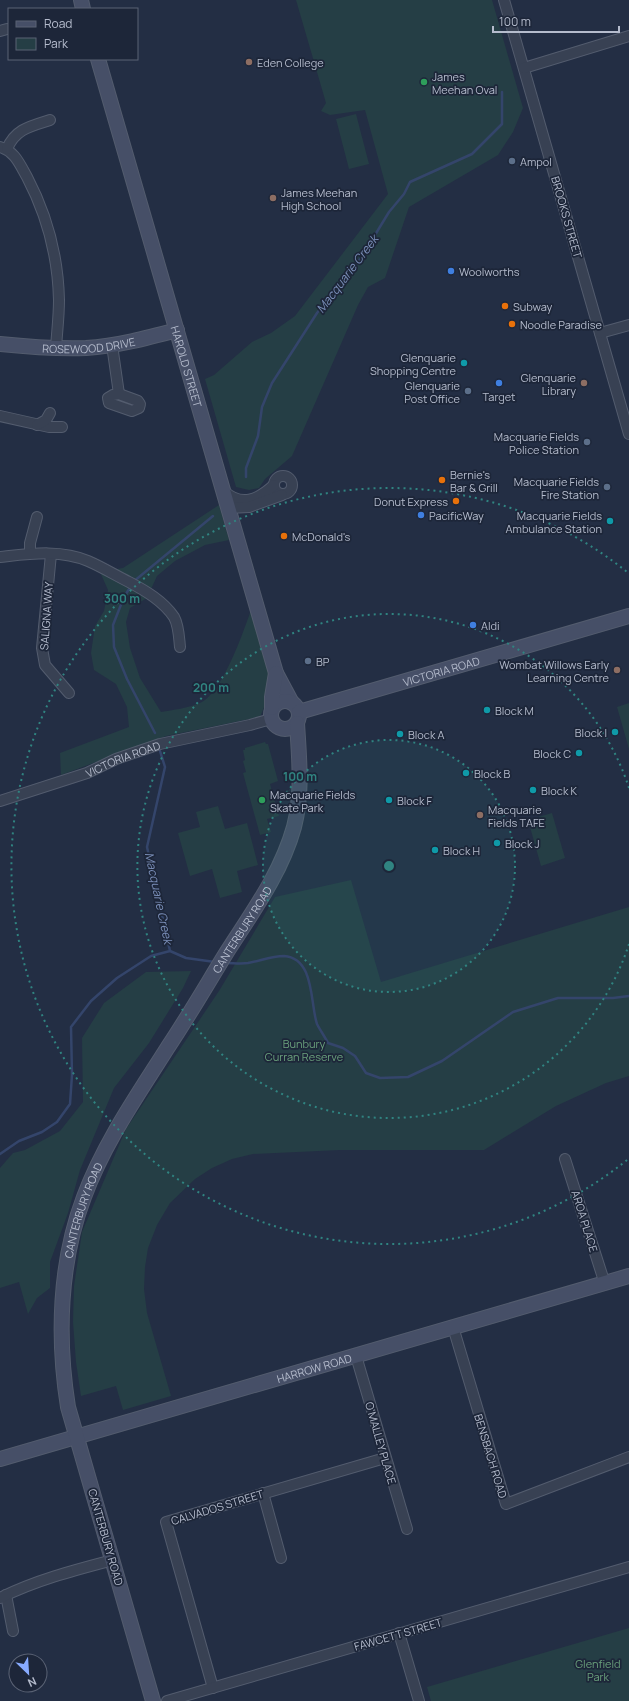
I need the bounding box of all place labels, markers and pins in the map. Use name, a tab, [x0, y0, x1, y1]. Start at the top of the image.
place label: Eden College	[257, 55, 324, 70]
marker: Eden College	[244, 57, 254, 67]
place label: James Meehan Oval	[432, 69, 497, 97]
marker: James Meehan Oval	[419, 77, 429, 87]
place label: Ampol	[520, 154, 552, 169]
marker: Ampol	[507, 156, 517, 166]
place label: James Meehan High School	[281, 185, 357, 213]
marker: James Meehan High School	[268, 193, 278, 203]
place label: Woolworths	[459, 264, 520, 279]
marker: Woolworths	[446, 266, 456, 276]
place label: Subway	[513, 299, 553, 314]
marker: Subway	[500, 301, 510, 311]
place label: Noodle Paradise	[520, 317, 602, 332]
marker: Noodle Paradise	[507, 319, 517, 329]
place label: Glenquarie Shopping Centre	[370, 350, 457, 378]
marker: Glenquarie Shopping Centre	[459, 358, 469, 368]
place label: Glenquarie Library	[521, 370, 577, 398]
place label: Glenquarie Post Office	[404, 378, 461, 406]
marker: Target	[494, 378, 504, 388]
marker: Glenquarie Library	[579, 378, 589, 388]
marker: Glenquarie Post Office	[463, 386, 473, 396]
place label: Target	[483, 389, 516, 404]
place label: Macquarie Fields Police Station	[494, 429, 579, 457]
marker: Macquarie Fields Police Station	[582, 437, 592, 447]
place label: Bernie's Bar & Grill	[450, 467, 498, 495]
place label: Macquarie Fields Fire Station	[514, 474, 599, 502]
marker: Bernie's Bar & Grill	[437, 475, 447, 485]
marker: Macquarie Fields Fire Station	[602, 482, 612, 492]
place label: Donut Express	[374, 494, 448, 509]
marker: Donut Express	[451, 496, 461, 506]
place label: PacificWay	[429, 508, 484, 523]
place label: Macquarie Fields Ambulance Station	[506, 508, 602, 536]
marker: PacificWay	[416, 510, 426, 520]
marker: Macquarie Fields Ambulance Station	[605, 516, 615, 526]
place label: McDonald's	[292, 529, 350, 544]
marker: McDonald's	[279, 531, 289, 541]
place label: Aldi	[481, 618, 500, 633]
marker: Aldi	[468, 620, 478, 630]
place label: BP	[316, 654, 330, 669]
marker: BP	[303, 656, 313, 666]
place label: Wombat Willows Early Learning Centre	[499, 657, 610, 685]
marker: Wombat Willows Early Learning Centre	[612, 665, 622, 675]
place label: Block M	[495, 703, 534, 718]
marker: Block M	[482, 705, 492, 715]
place label: Block I	[575, 725, 607, 740]
place label: Block A	[408, 727, 445, 742]
marker: Block I	[610, 727, 620, 737]
marker: Block A	[395, 729, 405, 739]
place label: Block C	[534, 746, 571, 761]
marker: Block C	[574, 748, 584, 758]
place label: Block B	[474, 766, 511, 781]
marker: Block B	[461, 768, 471, 778]
place label: Block K	[541, 783, 578, 798]
marker: Block K	[528, 785, 538, 795]
place label: Macquarie Fields Skate Park	[270, 787, 355, 815]
place label: Block F	[397, 793, 433, 808]
marker: Macquarie Fields Skate Park	[257, 795, 267, 805]
marker: Block F	[384, 795, 394, 805]
place label: Macquarie Fields TAFE	[488, 802, 545, 830]
marker: Macquarie Fields TAFE	[475, 810, 485, 820]
place label: Block J	[505, 836, 540, 851]
marker: Block J	[492, 838, 502, 848]
place label: Block H	[443, 843, 480, 858]
marker: Block H	[430, 845, 440, 855]
centre of rings	[382, 859, 396, 873]

